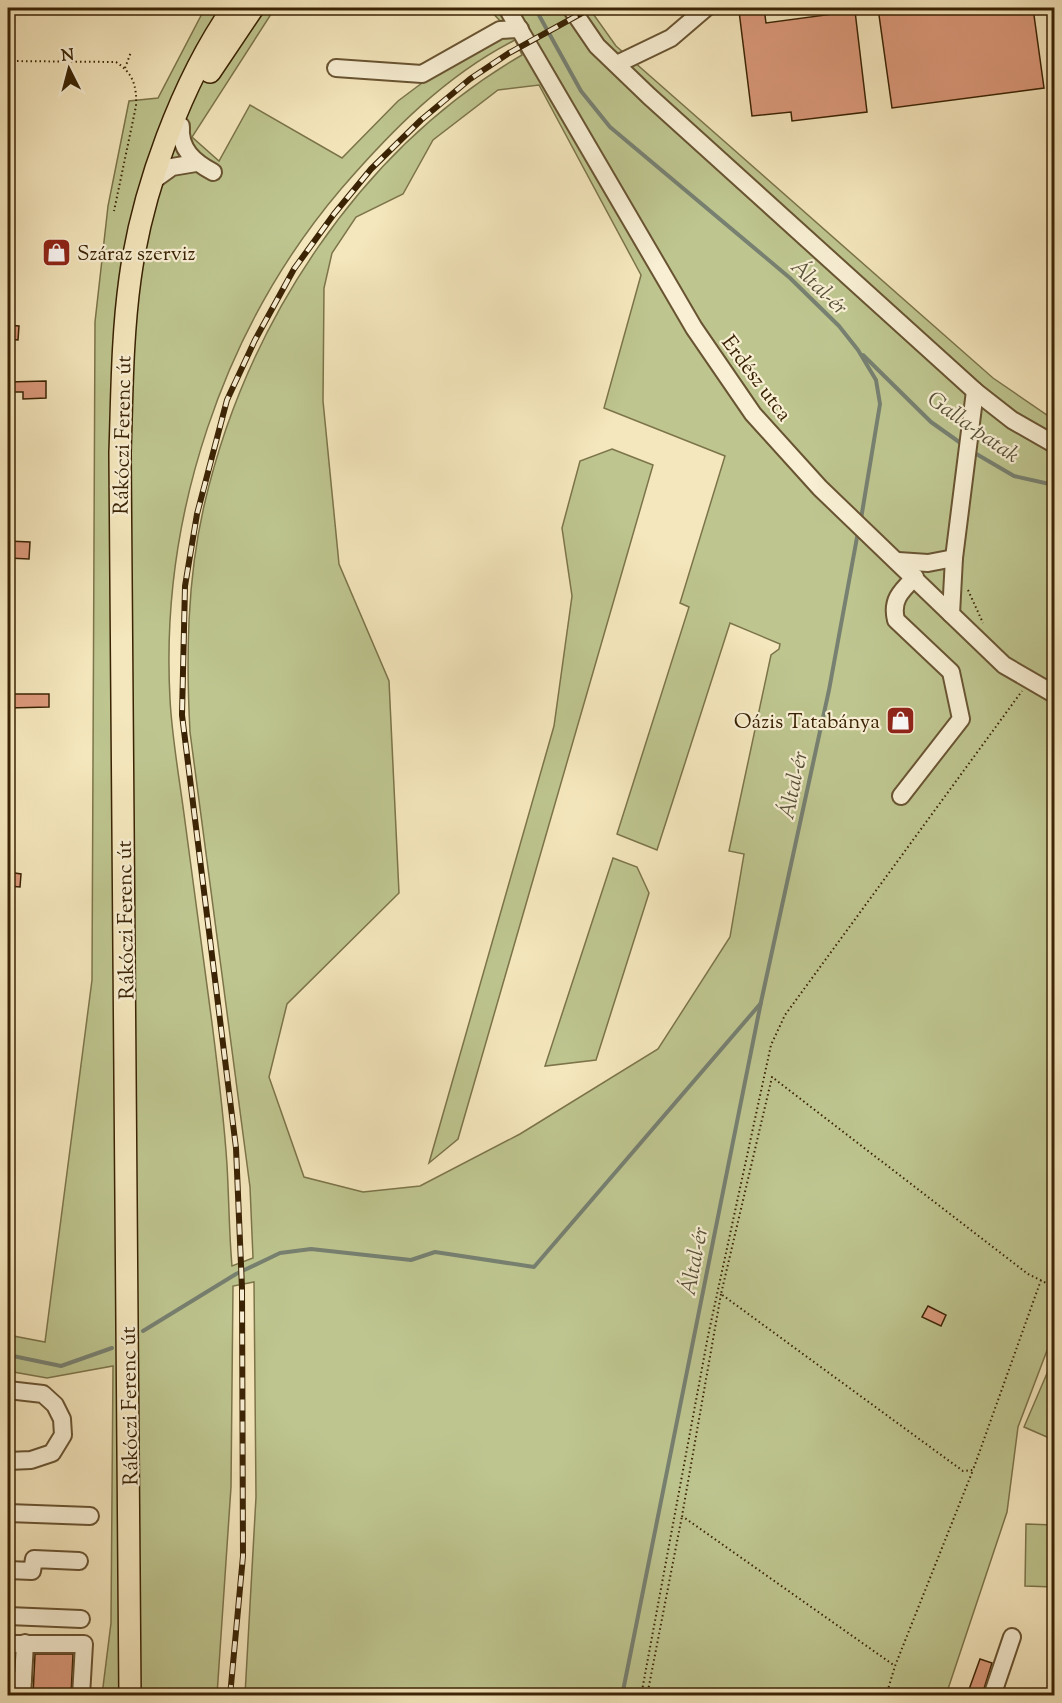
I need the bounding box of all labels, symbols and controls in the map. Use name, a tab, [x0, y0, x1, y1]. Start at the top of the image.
north arrow	[39, 39, 99, 99]
text: N	[60, 44, 75, 69]
shop icon: Száraz szerviz	[40, 237, 72, 269]
place label: Száraz szerviz	[77, 240, 196, 270]
water label: Által-ér	[782, 253, 854, 324]
street label: Erdész utca	[713, 330, 798, 429]
street label: Rákóczi Ferenc út	[108, 355, 140, 515]
water label: Galla-patak	[919, 385, 1025, 472]
shop icon: Oázis Tatabánya	[885, 705, 917, 737]
place label: Oázis Tatabánya	[734, 708, 880, 738]
water label: Által-ér	[772, 748, 818, 823]
street label: Rákóczi Ferenc út	[111, 840, 143, 1000]
water label: Által-ér	[674, 1224, 718, 1298]
street label: Rákóczi Ferenc út	[115, 1326, 147, 1486]

